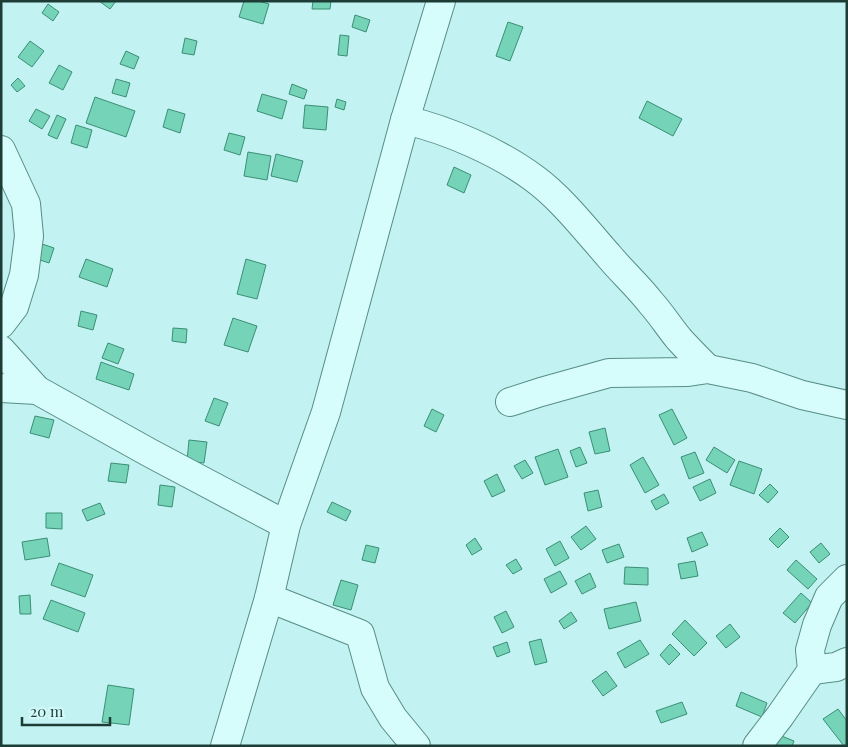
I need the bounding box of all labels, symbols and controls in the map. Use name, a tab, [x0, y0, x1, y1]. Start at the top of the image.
scale bar	[22, 694, 110, 726]
text: 20 m	[30, 701, 64, 721]

